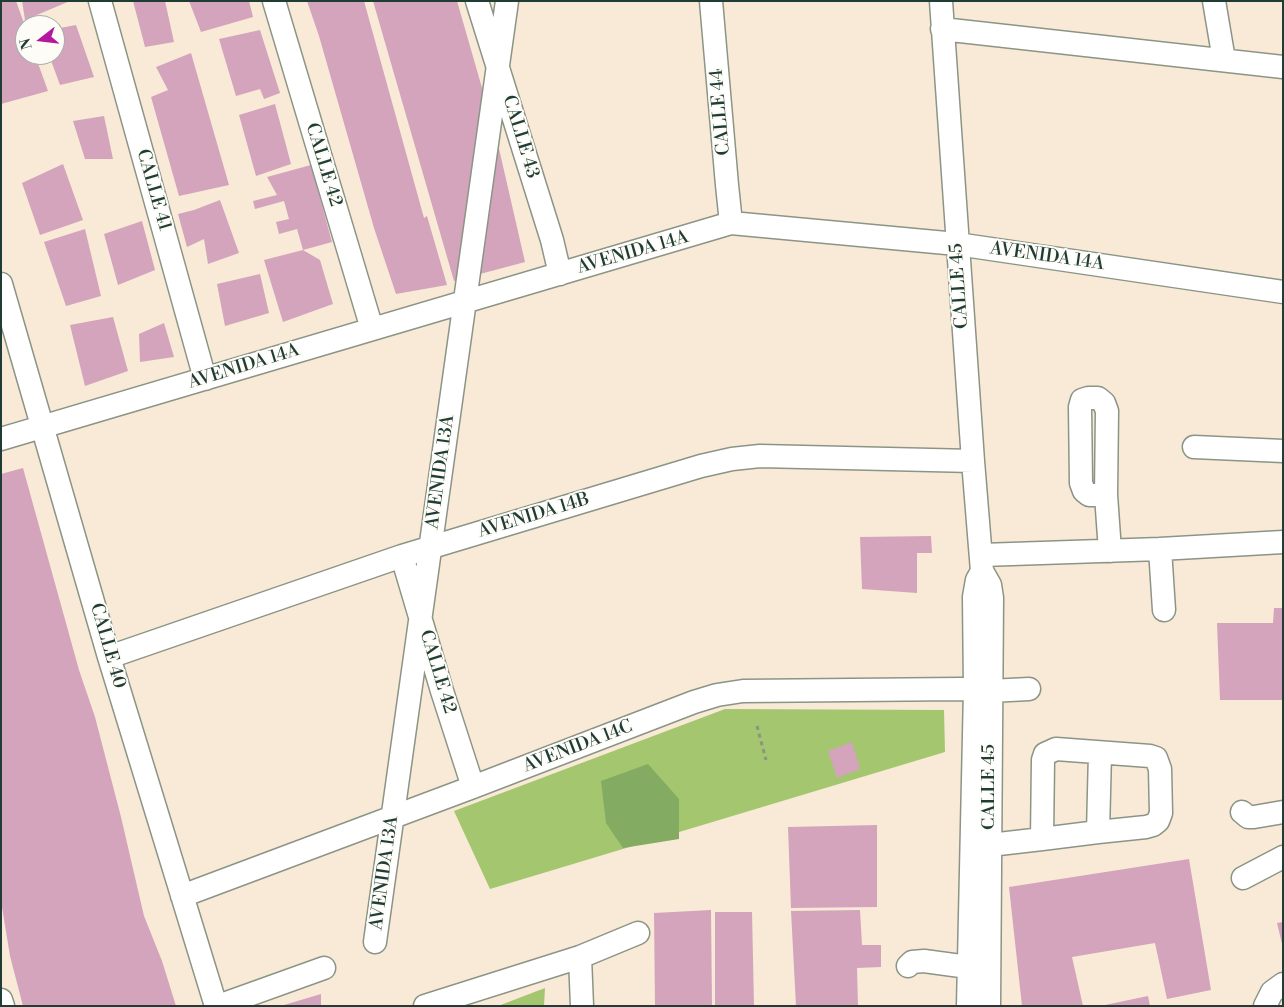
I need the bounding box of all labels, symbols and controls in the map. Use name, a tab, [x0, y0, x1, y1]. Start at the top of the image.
north arrow	[15, 15, 65, 65]
text: N	[16, 36, 37, 52]
street label: CALLE 44	[706, 68, 736, 156]
street label: CALLE 43	[497, 93, 543, 181]
street label: CALLE 42	[300, 121, 346, 209]
street label: CALLE 41	[131, 147, 175, 233]
street label: AVENIDA 14A	[575, 227, 691, 279]
street label: AVENIDA 14A	[989, 238, 1105, 276]
street label: CALLE 45	[946, 242, 974, 330]
street label: AVENIDA 14A	[186, 340, 302, 394]
street label: AVENIDA 13A	[422, 414, 460, 530]
street label: AVENIDA 14B	[476, 489, 592, 543]
street label: CALLE 40	[85, 601, 129, 691]
street label: CALLE 42	[414, 628, 460, 716]
street label: AVENIDA 14C	[520, 716, 636, 778]
street label: CALLE 45	[979, 744, 1001, 830]
street label: AVENIDA 13A	[366, 815, 404, 931]

